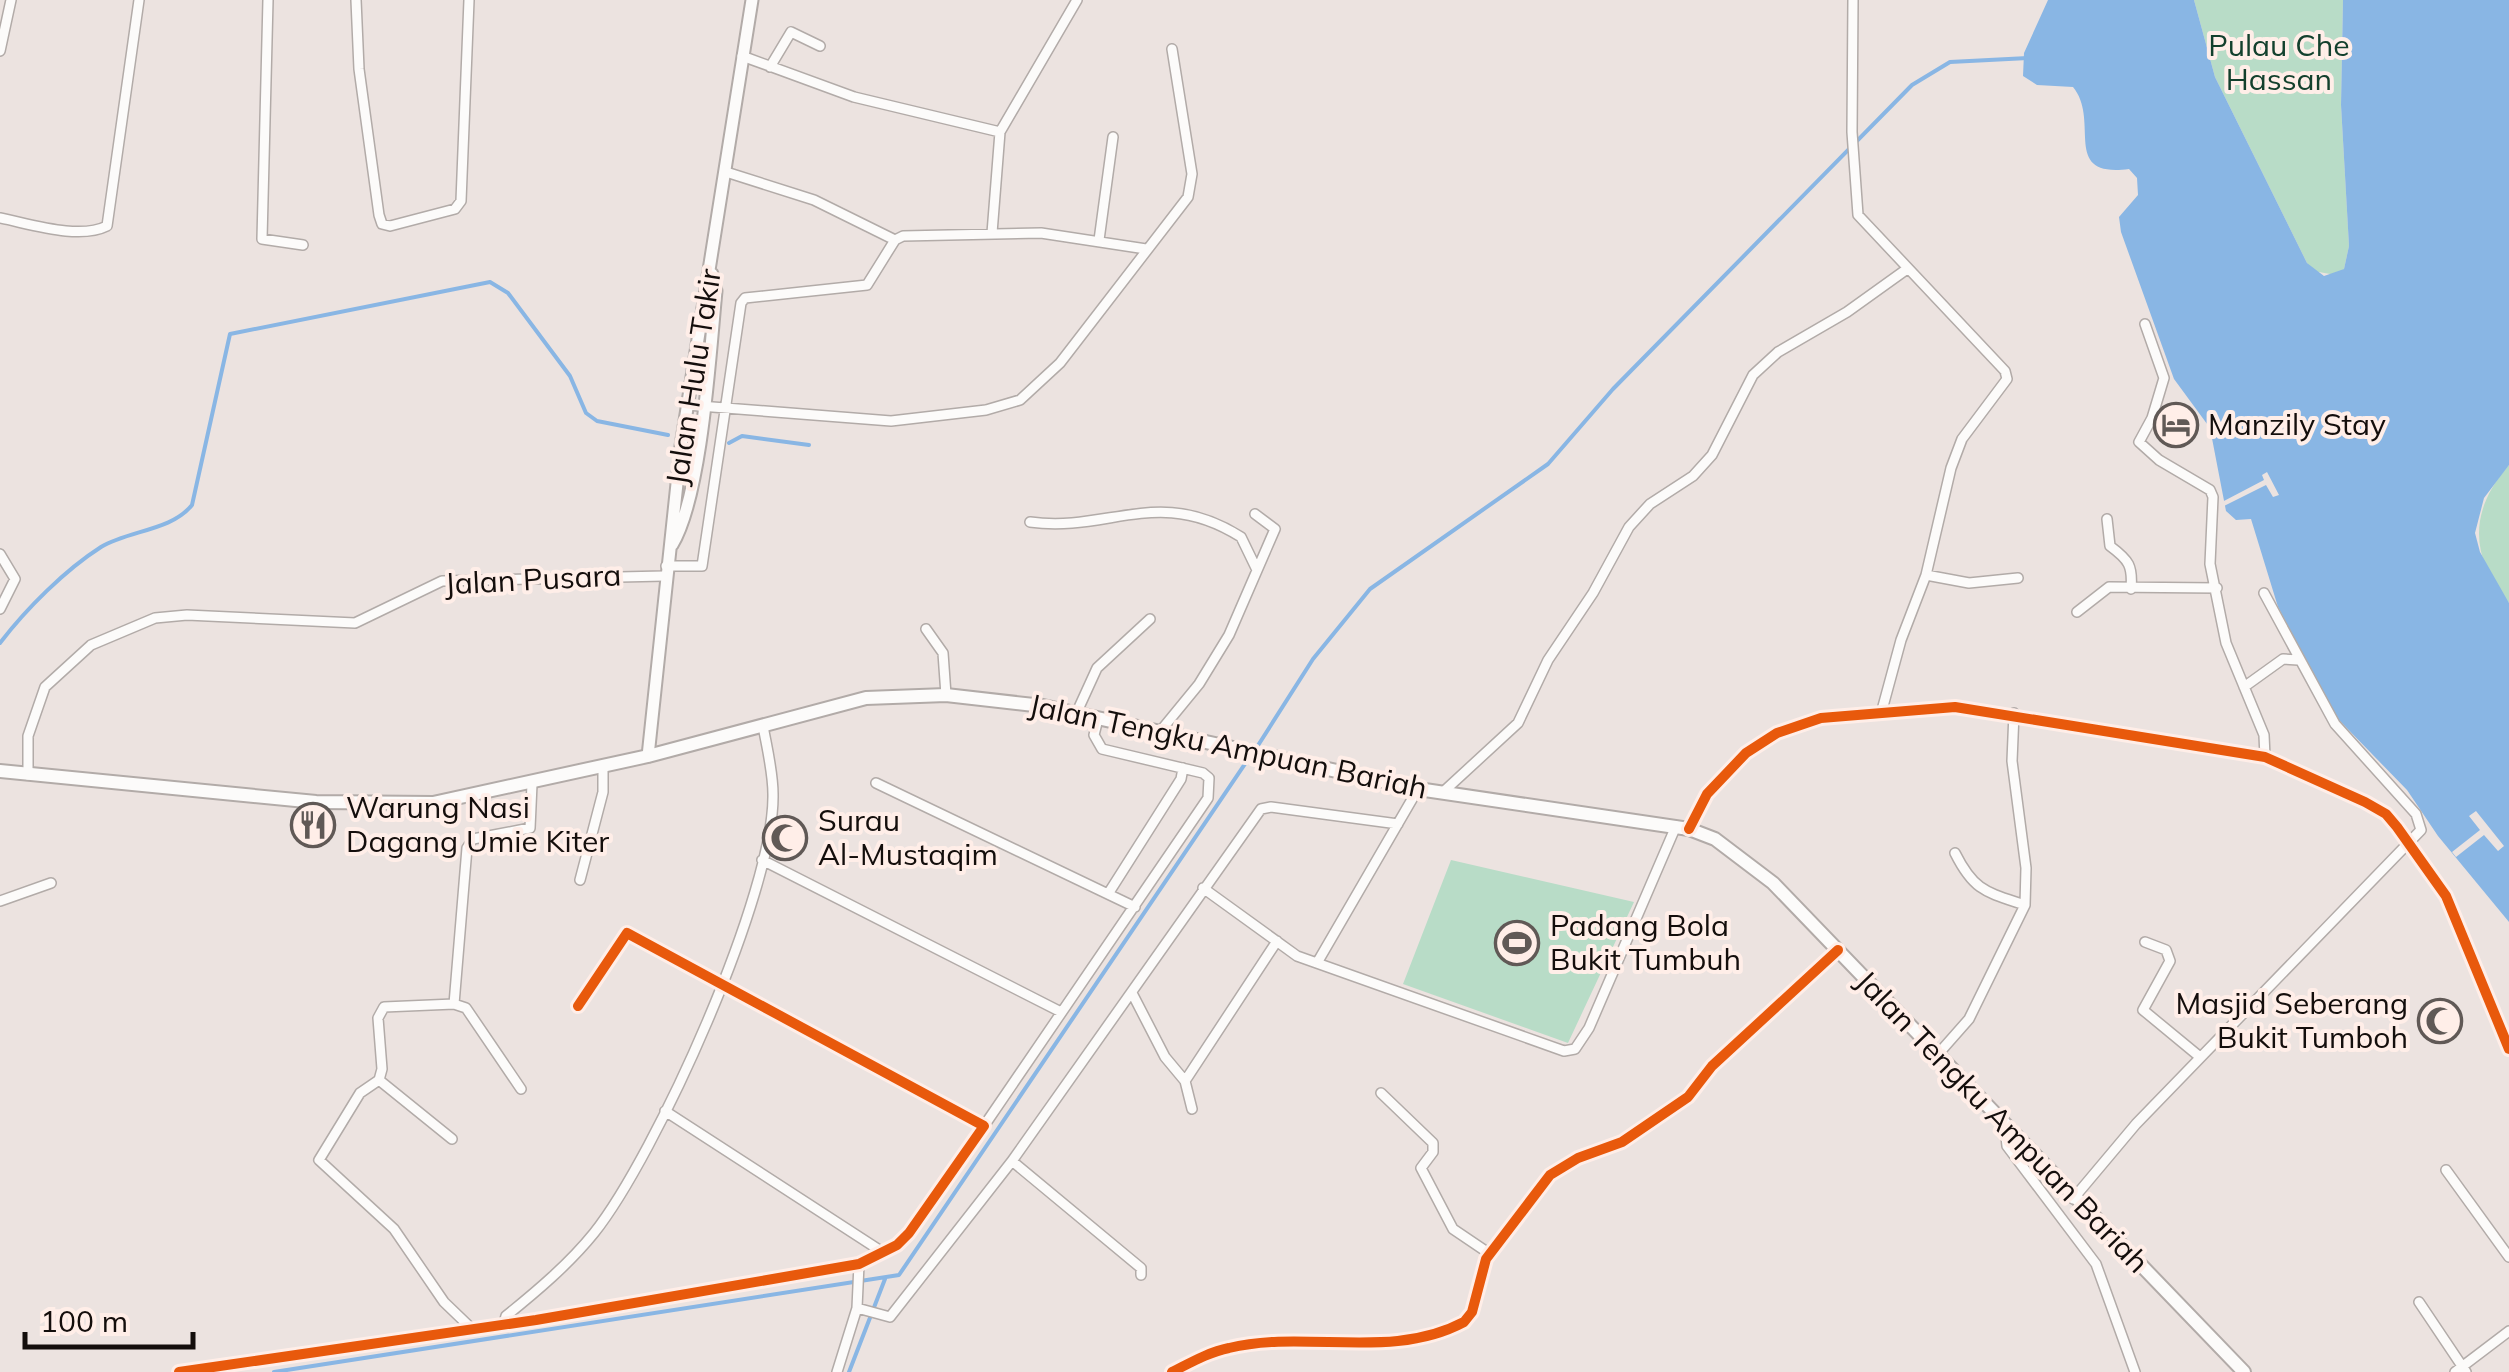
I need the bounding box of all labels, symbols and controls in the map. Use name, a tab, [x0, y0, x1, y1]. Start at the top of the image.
park label: Pulau Che Hassan	[2208, 26, 2350, 98]
street label: Jalan Hulu Takir	[657, 266, 729, 488]
hotel icon: Manzily Stay	[2153, 402, 2199, 448]
place label: Manzily Stay	[2208, 405, 2386, 443]
street label: Jalan Pusara	[444, 555, 622, 603]
street label: Jalan Tengku Ampuan Bariah	[1026, 685, 1431, 807]
place label: Warung Nasi Dagang Umie Kiter	[346, 788, 609, 860]
place label: Surau Al-Mustaqim	[818, 801, 998, 873]
restaurant icon: Warung Nasi Dagang Umie Kiter	[290, 802, 336, 848]
mosque icon: Surau Al-Mustaqim	[762, 815, 808, 861]
place label: Padang Bola Bukit Tumbuh	[1550, 906, 1741, 978]
sports icon: Padang Bola Bukit Tumbuh	[1494, 920, 1540, 966]
street label: Jalan Tengku Ampuan Bariah	[1848, 962, 2157, 1281]
place label: Masjid Seberang Bukit Tumboh	[2176, 984, 2408, 1056]
mosque icon: Masjid Seberang Bukit Tumboh	[2417, 998, 2463, 1044]
scale bar	[25, 1287, 192, 1349]
text: 100 m	[40, 1302, 128, 1340]

